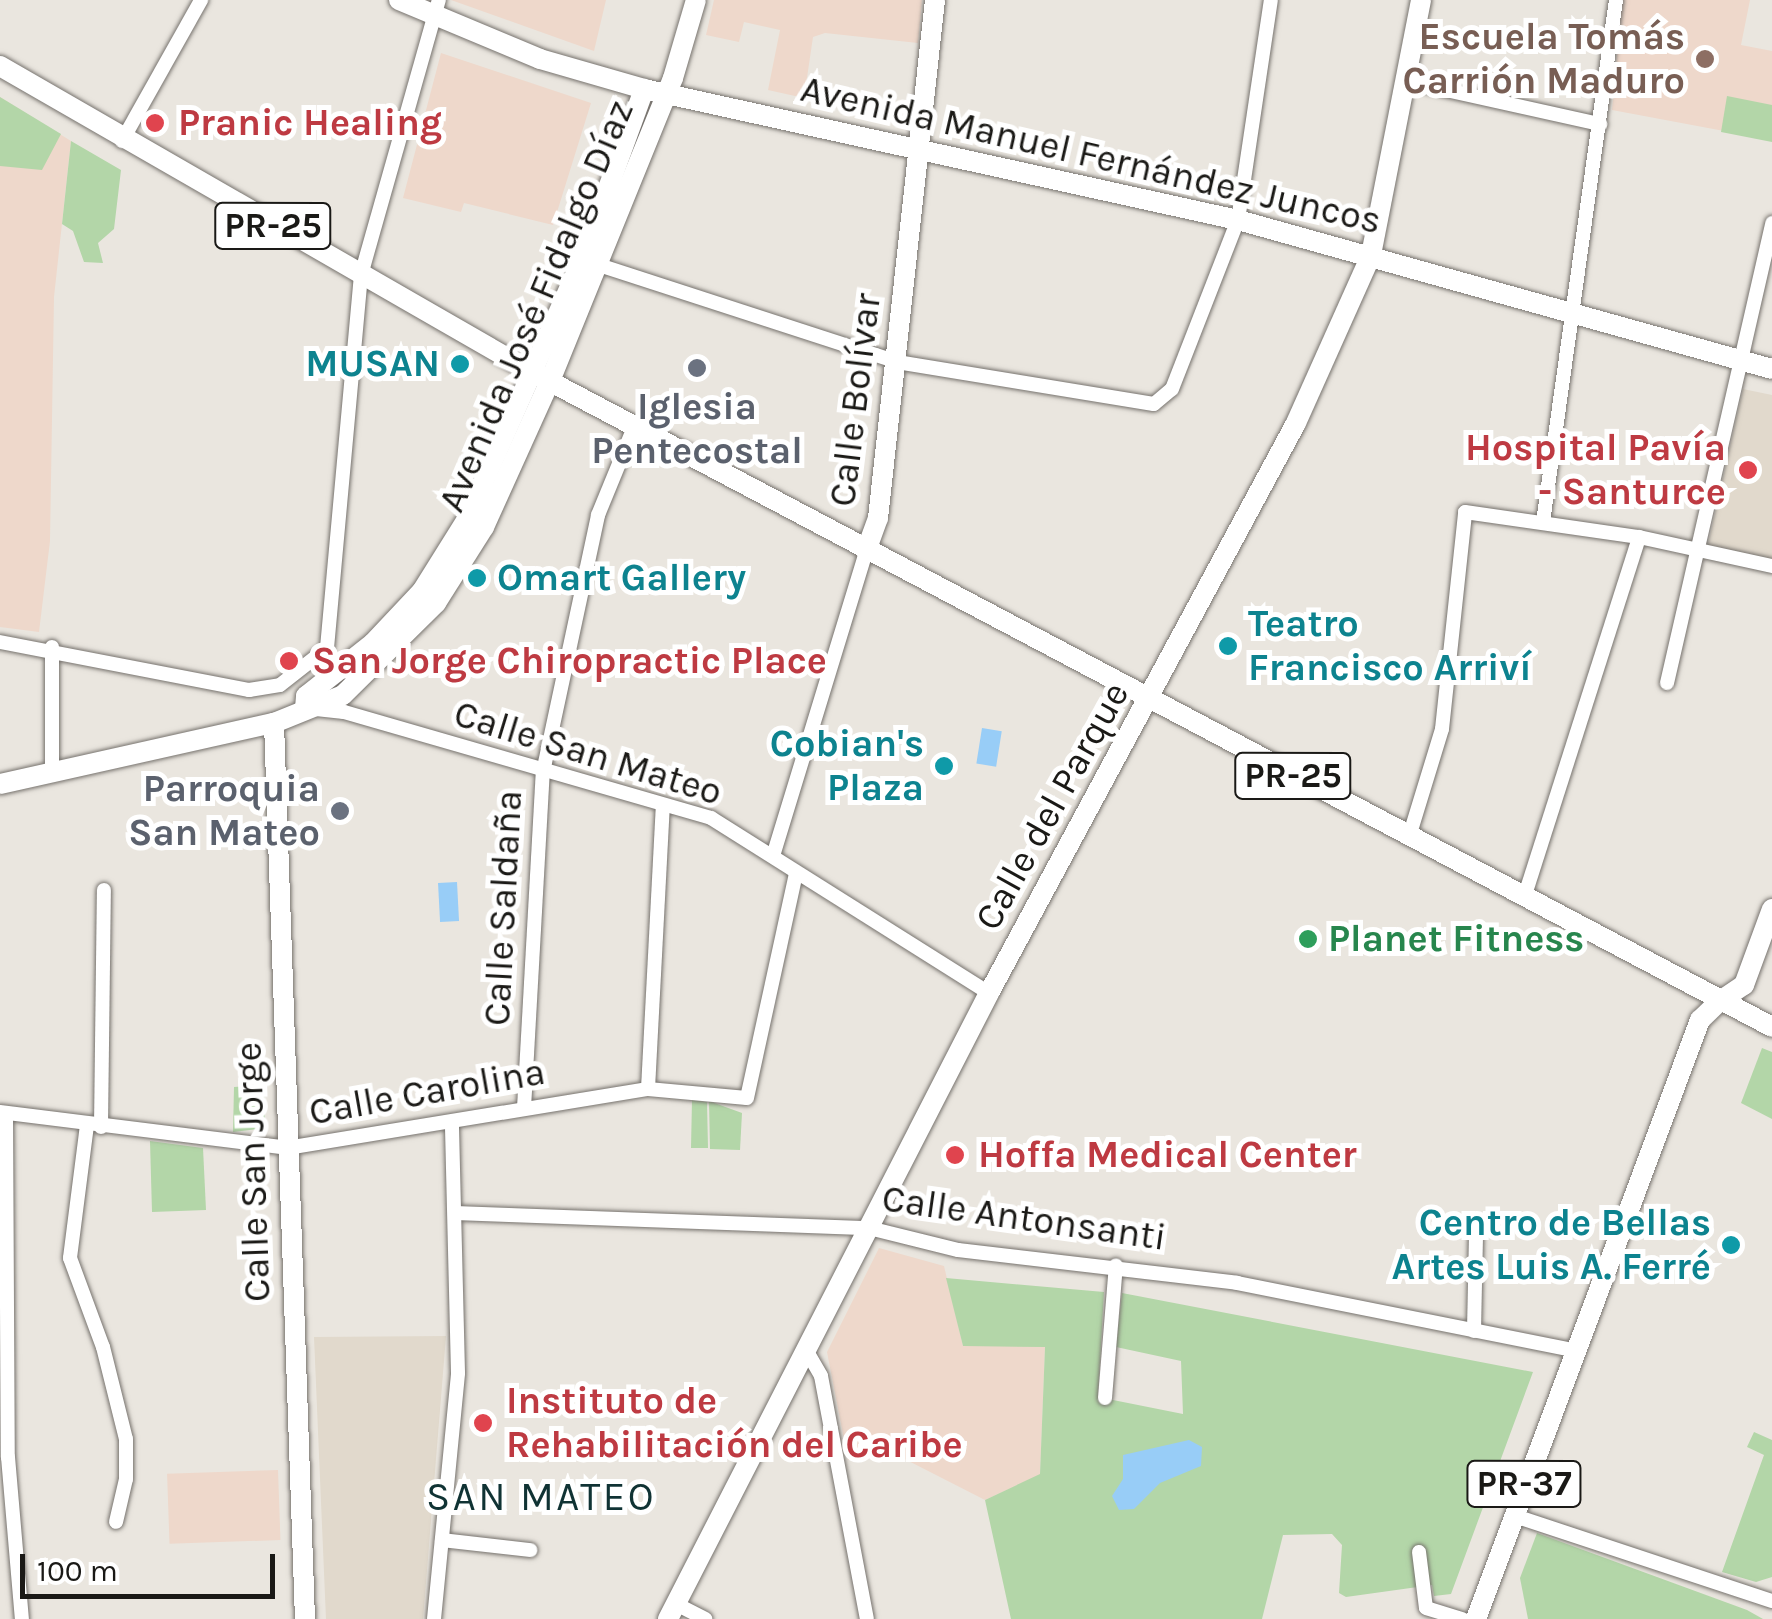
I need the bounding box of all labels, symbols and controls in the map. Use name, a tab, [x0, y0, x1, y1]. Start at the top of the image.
place label: Escuela Tomás Carrión Maduro	[1403, 14, 1685, 103]
marker: Escuela Tomás Carrión Maduro	[1694, 48, 1716, 70]
street label: Avenida Manuel Fernández Juncos	[796, 66, 1386, 244]
street label: Avenida José Fidalgo Díaz	[428, 93, 644, 519]
place label: Pranic Healing	[178, 100, 442, 146]
marker: Pranic Healing	[142, 110, 168, 136]
road number: PR-25	[213, 196, 333, 256]
street label: Calle Bolívar	[819, 291, 891, 509]
place label: MUSAN	[305, 341, 440, 387]
marker: MUSAN	[449, 353, 471, 375]
marker: Iglesia Pentecostal	[686, 357, 708, 379]
place label: Iglesia Pentecostal	[591, 384, 803, 474]
place label: Hospital Pavía - Santurce	[1465, 425, 1726, 514]
marker: Hospital Pavía - Santurce	[1735, 457, 1761, 483]
place label: Omart Gallery	[497, 555, 746, 601]
marker: Omart Gallery	[466, 567, 488, 589]
place label: Teatro Francisco Arriví	[1248, 601, 1532, 690]
marker: Teatro Francisco Arriví	[1217, 635, 1239, 657]
place label: San Jorge Chiropractic Place	[312, 638, 827, 684]
marker: San Jorge Chiropractic Place	[276, 648, 302, 674]
street label: Calle del Parque	[965, 674, 1139, 938]
street label: Calle San Mateo	[449, 691, 727, 815]
place label: Cobian's Plaza	[770, 721, 924, 811]
road number: PR-25	[1233, 746, 1353, 806]
marker: Cobian's Plaza	[933, 755, 955, 777]
place label: Parroquia San Mateo	[128, 766, 320, 856]
street label: Calle Saldaña	[474, 789, 532, 1027]
marker: Parroquia San Mateo	[329, 800, 351, 822]
place label: Planet Fitness	[1328, 916, 1584, 962]
marker: Planet Fitness	[1297, 928, 1319, 950]
street label: Calle San Jorge	[226, 1041, 280, 1303]
street label: Calle Carolina	[306, 1049, 548, 1135]
place label: Hoffa Medical Center	[978, 1132, 1357, 1178]
marker: Hoffa Medical Center	[942, 1142, 968, 1168]
street label: Calle Antonsanti	[879, 1176, 1169, 1260]
place label: Centro de Bellas Artes Luis A. Ferré	[1392, 1200, 1711, 1290]
marker: Centro de Bellas Artes Luis A. Ferré	[1720, 1234, 1742, 1256]
place label: Instituto de Rehabilitación del Caribe	[506, 1378, 963, 1468]
marker: Instituto de Rehabilitación del Caribe	[470, 1410, 496, 1436]
road number: PR-37	[1464, 1454, 1584, 1514]
district label: SAN MATEO	[426, 1473, 656, 1521]
scale bar	[25, 1534, 280, 1596]
text: 100 m	[37, 1553, 118, 1589]

